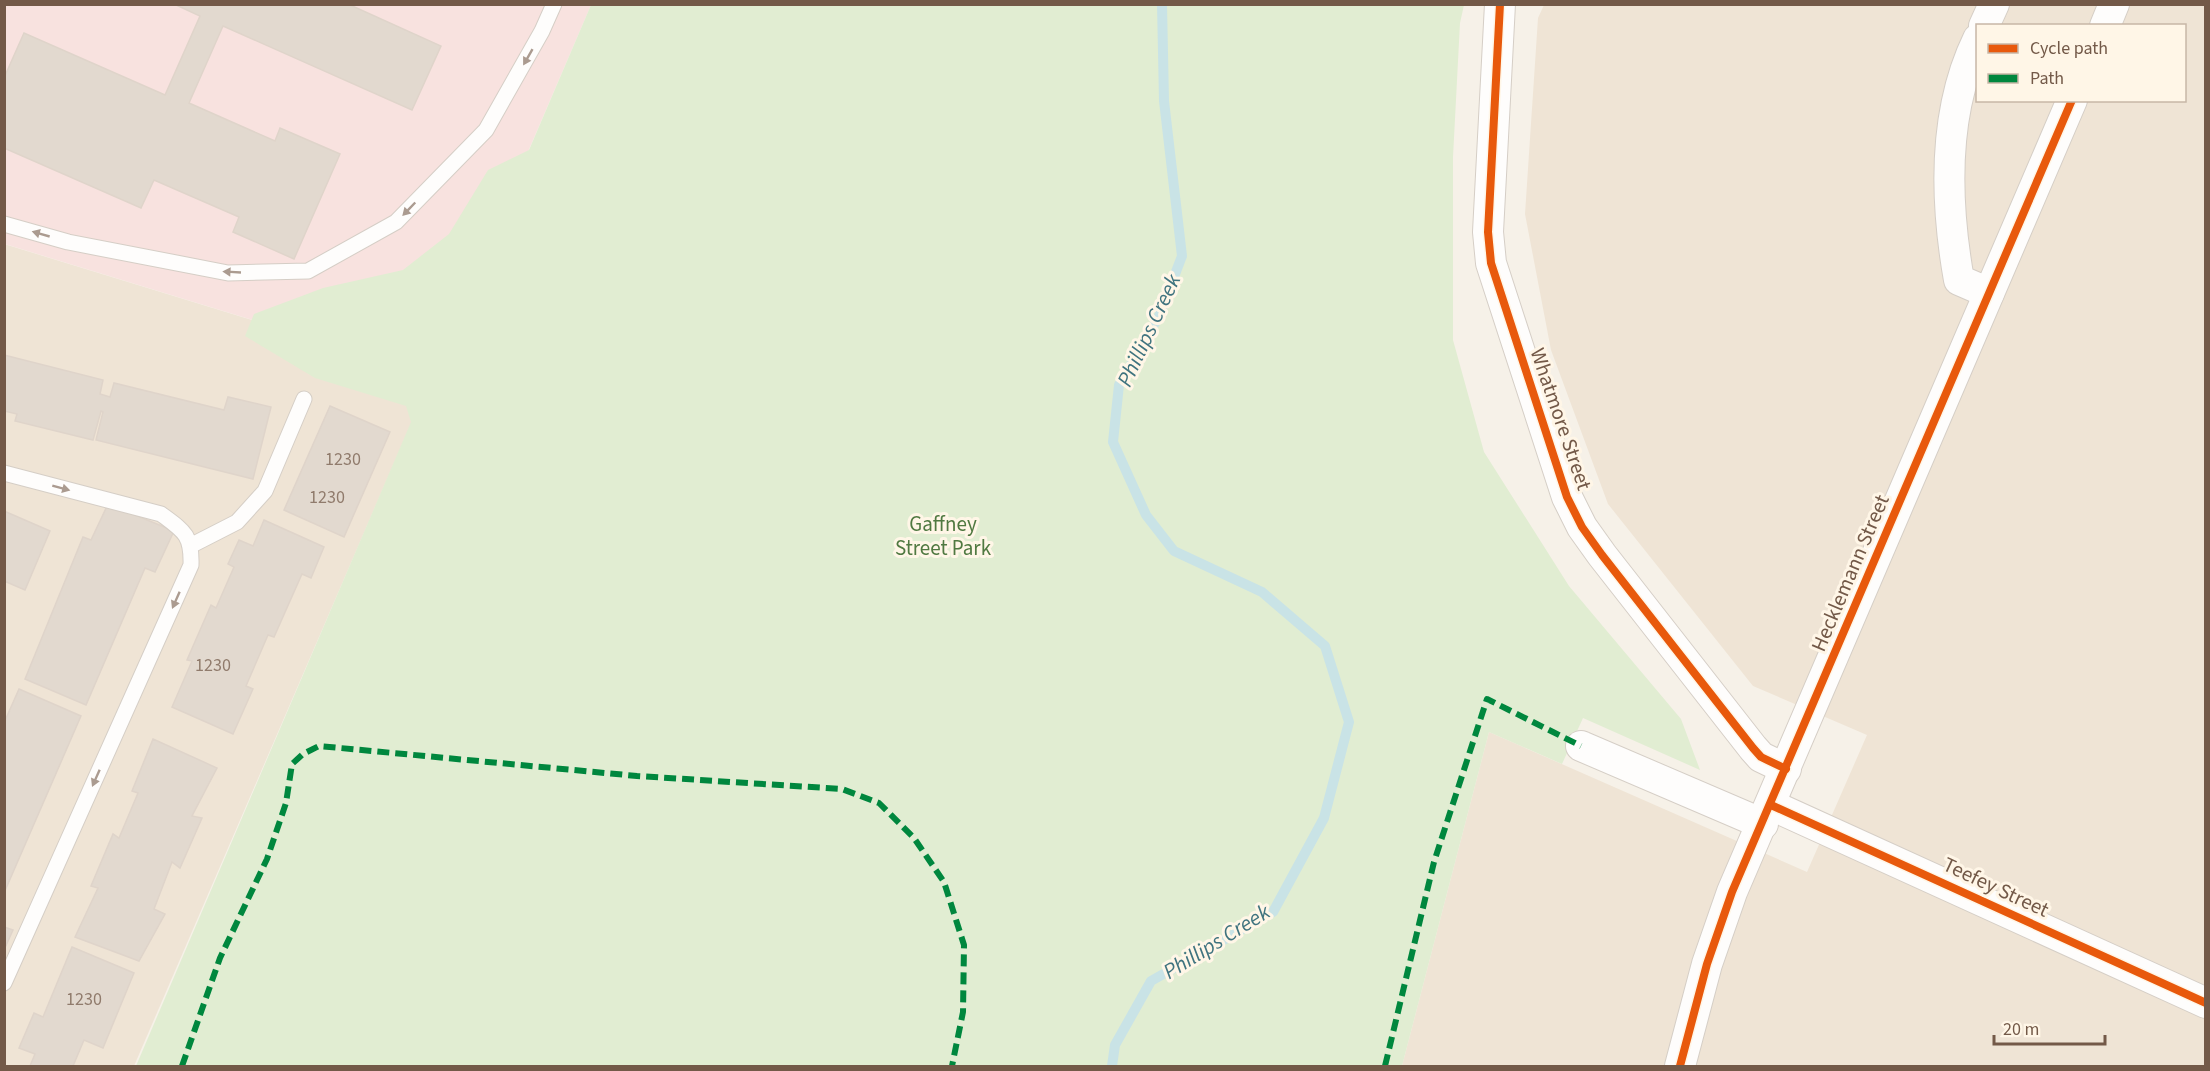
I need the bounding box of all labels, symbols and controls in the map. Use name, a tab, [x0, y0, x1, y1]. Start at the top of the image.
legend	[1976, 24, 2186, 102]
text: Cycle path	[2030, 36, 2108, 61]
one-way arrow	[523, 49, 533, 66]
text: Path	[2030, 66, 2064, 91]
one-way arrow	[402, 202, 416, 216]
one-way arrow	[32, 229, 50, 238]
one-way arrow	[222, 268, 241, 277]
water label: Phillips Creek	[1109, 268, 1189, 392]
street label: Whatmore Street	[1523, 344, 1599, 494]
house number: 1230	[325, 447, 361, 472]
one-way arrow	[52, 483, 70, 493]
house number: 1230	[309, 485, 345, 510]
street label: Hecklemann Street	[1803, 490, 1897, 656]
park label: Gaffney Street Park	[895, 509, 992, 563]
one-way arrow	[171, 591, 180, 608]
house number: 1230	[195, 653, 231, 678]
one-way arrow	[92, 769, 101, 786]
street label: Teefey Street	[1938, 849, 2054, 925]
water label: Phillips Creek	[1157, 896, 1277, 987]
house number: 1230	[66, 987, 102, 1012]
scale bar	[1994, 1008, 2105, 1046]
text: 20 m	[2003, 1017, 2039, 1042]

